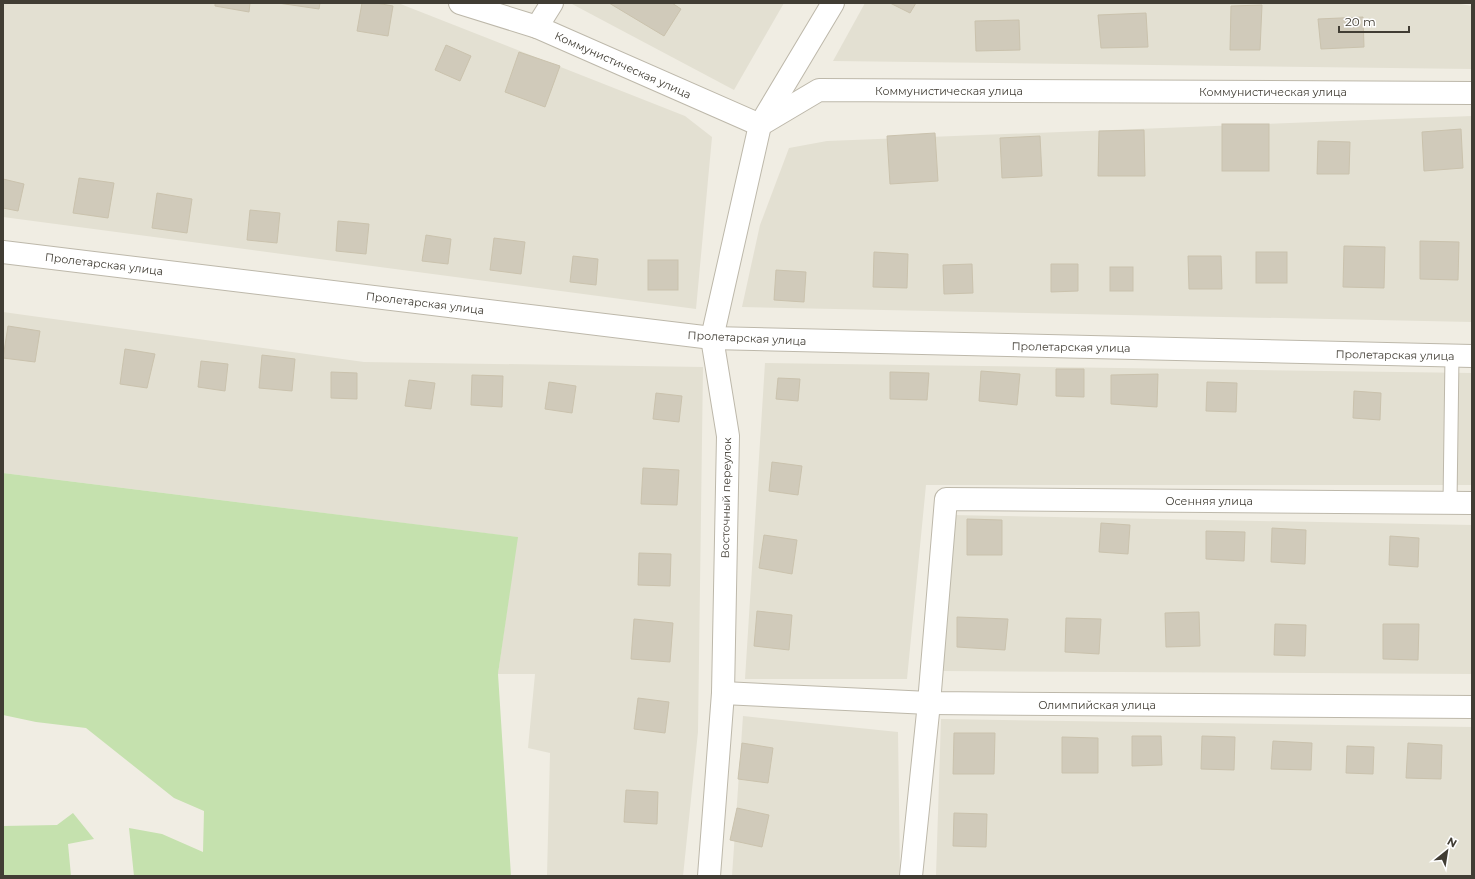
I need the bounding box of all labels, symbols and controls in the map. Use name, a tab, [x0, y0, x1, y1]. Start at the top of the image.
scale bar	[1339, 8, 1409, 34]
text: 20 m	[1345, 14, 1376, 29]
street label: Коммунистическая улица	[553, 29, 693, 101]
street label: Коммунистическая улица	[875, 84, 1023, 98]
street label: Коммунистическая улица	[1199, 85, 1347, 99]
street label: Пролетарская улица	[44, 250, 164, 278]
street label: Пролетарская улица	[365, 289, 485, 317]
street label: Пролетарская улица	[687, 328, 807, 348]
street label: Пролетарская улица	[1011, 339, 1131, 355]
street label: Пролетарская улица	[1335, 347, 1455, 363]
street label: Восточный переулок	[718, 437, 734, 559]
street label: Осенняя улица	[1165, 494, 1253, 508]
street label: Олимпийская улица	[1038, 698, 1156, 712]
north arrow	[1427, 831, 1467, 871]
text: N	[1445, 834, 1459, 851]

